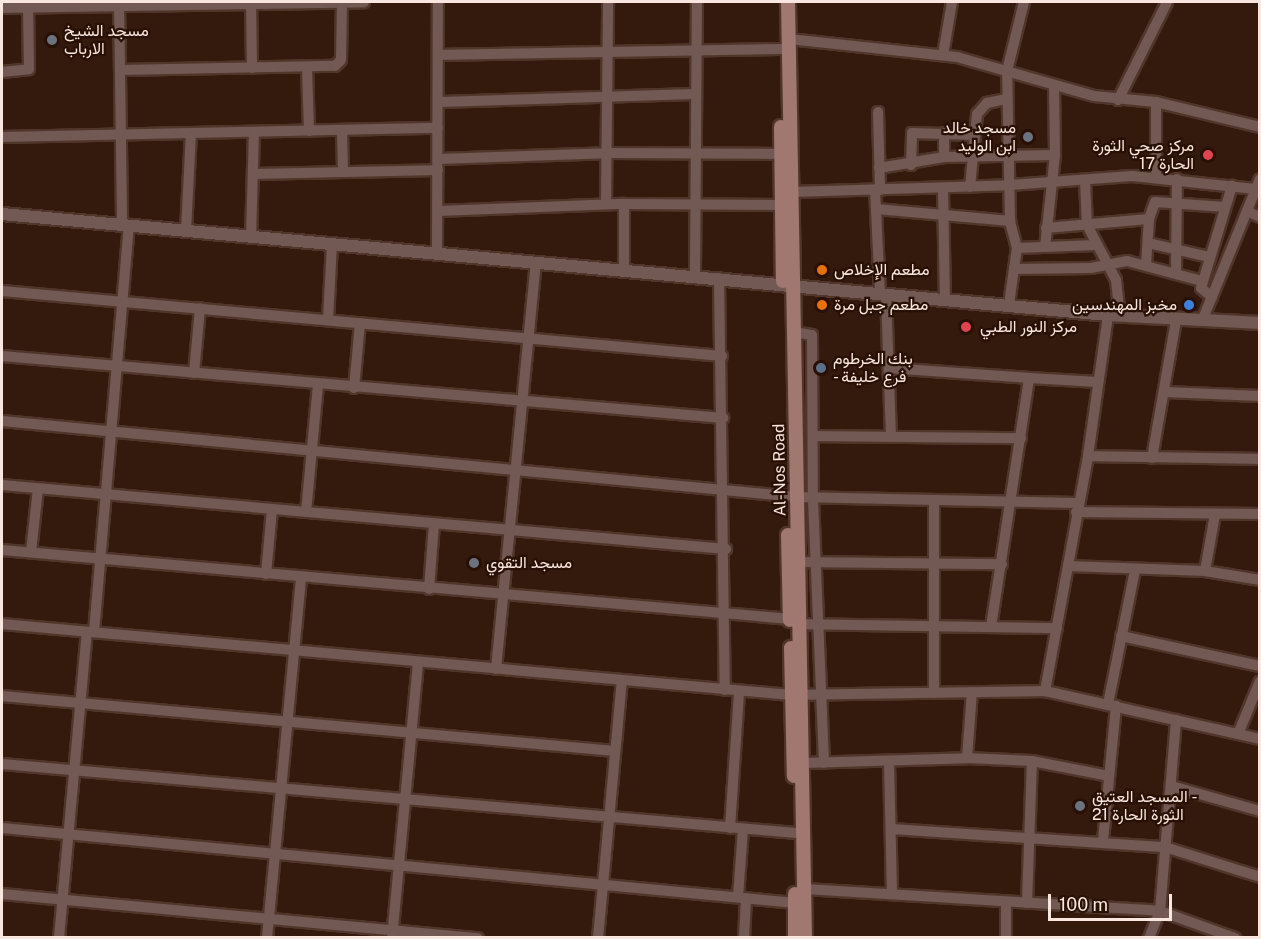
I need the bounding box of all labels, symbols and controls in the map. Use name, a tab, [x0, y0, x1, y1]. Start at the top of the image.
place label: مسجد الشيخ الارباب	[64, 21, 149, 59]
marker: مسجد الشيخ الارباب	[45, 33, 59, 47]
place label: مسجد خالد ابن الوليد	[943, 118, 1016, 156]
marker: مسجد خالد ابن الوليد	[1021, 130, 1035, 144]
place label: مركز صحي الثورة الحارة 17	[1092, 136, 1194, 174]
marker: مركز صحي الثورة الحارة 17	[1199, 146, 1217, 164]
place label: مطعم الإخلاص	[834, 260, 930, 280]
marker: مطعم الإخلاص	[815, 263, 829, 277]
place label: مطعم جبل مرة	[834, 295, 928, 315]
place label: مخبز المهندسين	[1072, 295, 1177, 315]
marker: مطعم جبل مرة	[815, 298, 829, 312]
marker: مخبز المهندسين	[1182, 298, 1196, 312]
place label: مركز النور الطبي	[980, 317, 1077, 337]
marker: مركز النور الطبي	[957, 318, 975, 336]
place label: بنك الخرطوم - فرع خليفة	[833, 349, 913, 387]
marker: بنك الخرطوم - فرع خليفة	[814, 361, 828, 375]
street label: Al-Nos Road	[770, 423, 790, 517]
place label: مسجد التقوي	[486, 553, 572, 573]
marker: مسجد التقوي	[467, 556, 481, 570]
place label: المسجد العتيق - الثورة الحارة 21	[1092, 787, 1198, 825]
marker: المسجد العتيق - الثورة الحارة 21	[1073, 799, 1087, 813]
scale bar	[1051, 882, 1176, 920]
text: 100 m	[1059, 894, 1108, 915]

